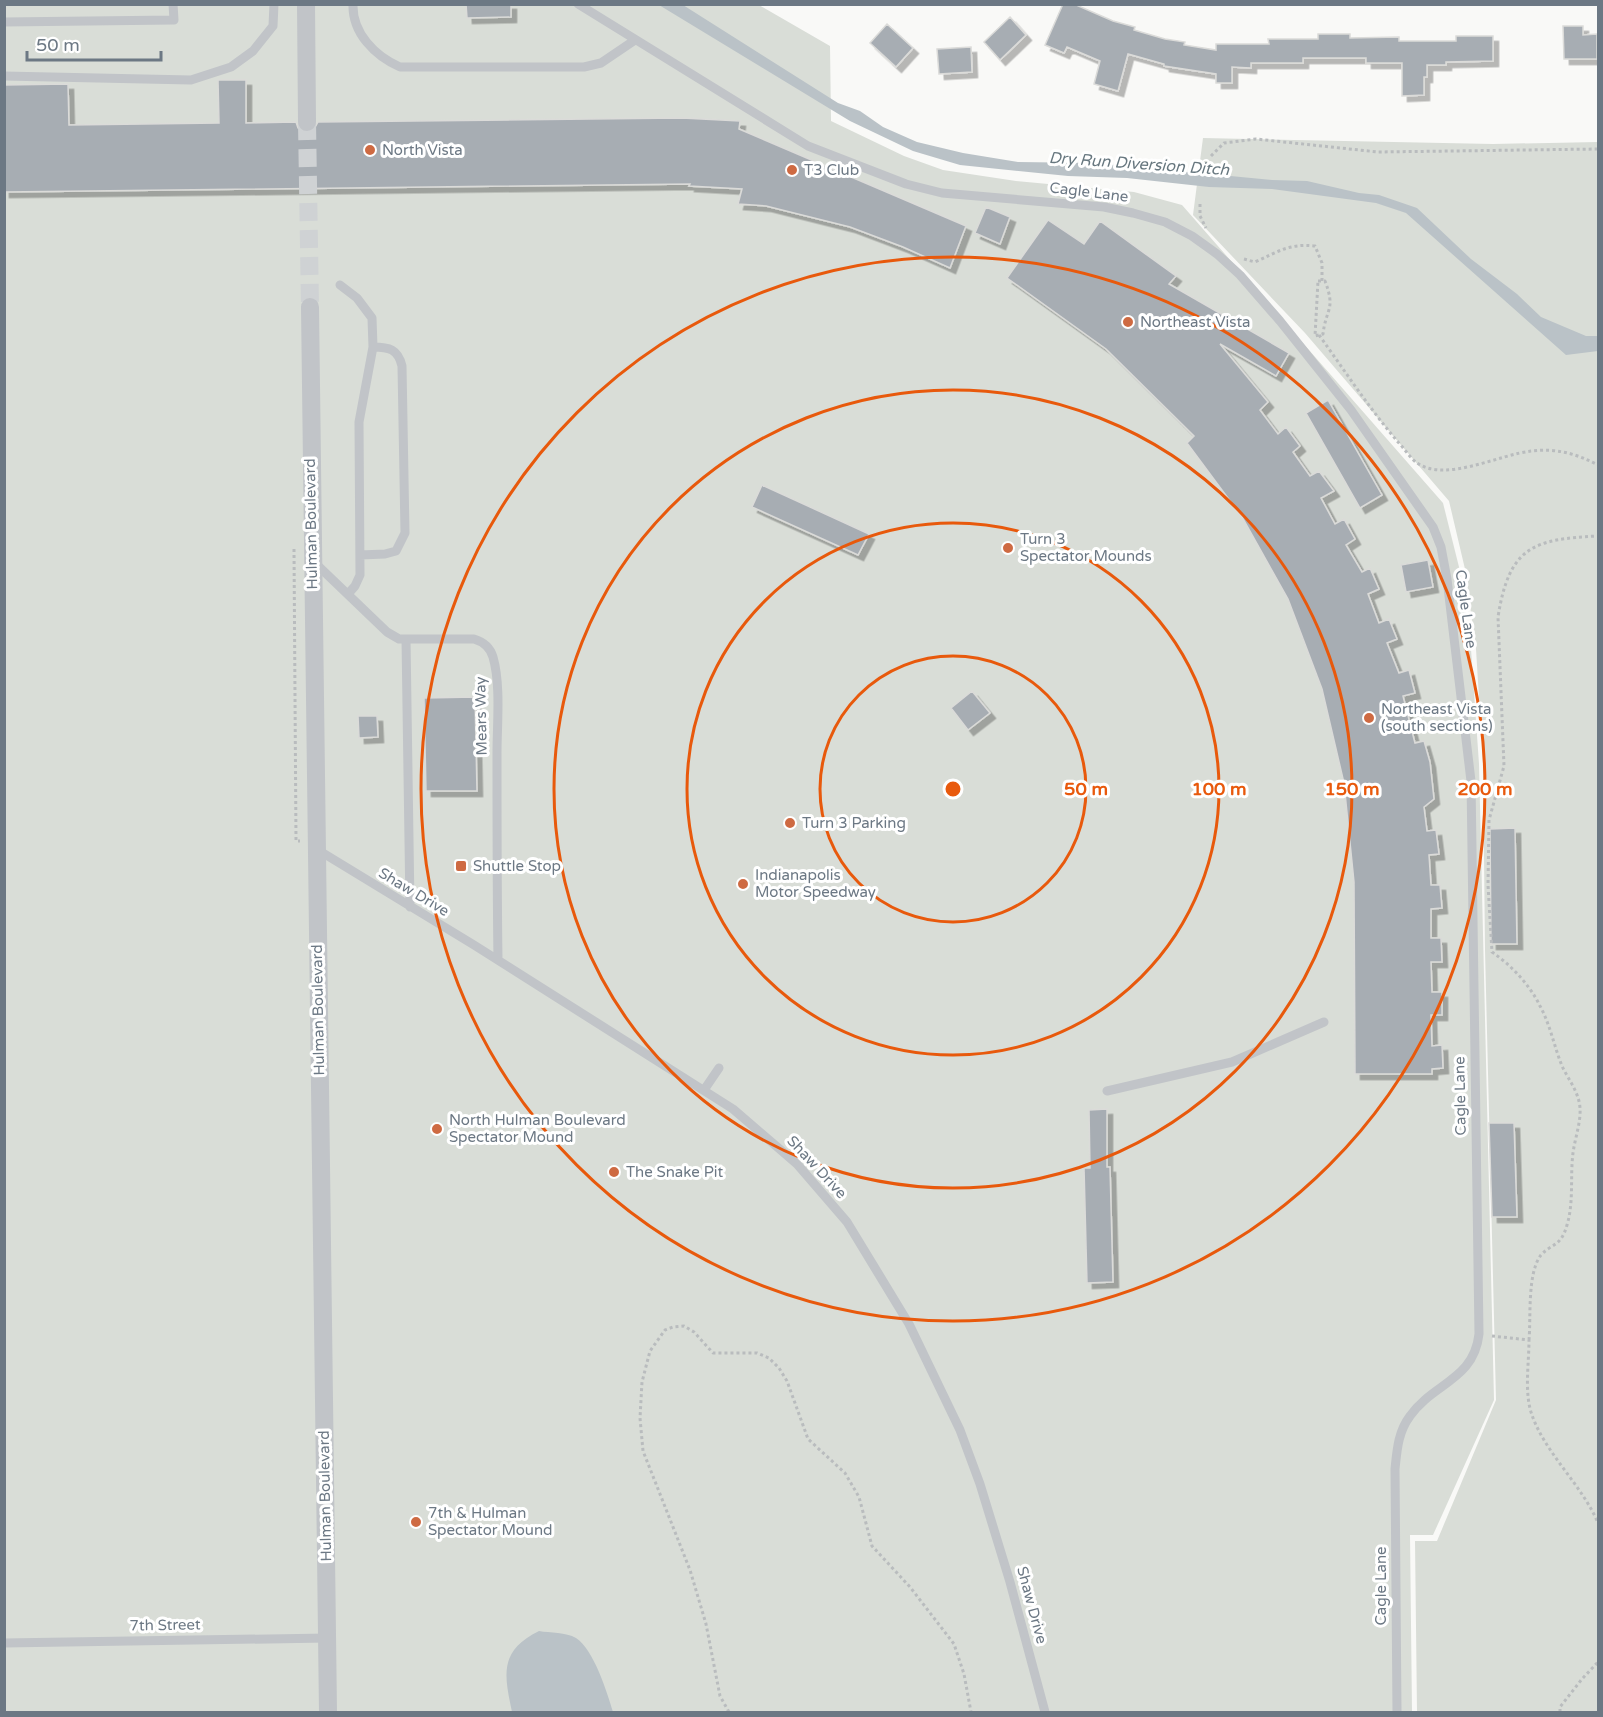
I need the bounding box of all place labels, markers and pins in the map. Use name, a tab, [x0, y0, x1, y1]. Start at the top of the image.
place label: North Vista	[382, 141, 463, 159]
marker: North Vista	[363, 143, 377, 157]
place label: T3 Club	[804, 161, 859, 179]
marker: T3 Club	[785, 163, 799, 177]
place label: Northeast Vista	[1140, 313, 1251, 331]
marker: Northeast Vista	[1121, 315, 1135, 329]
place label: Turn 3 Spectator Mounds	[1020, 530, 1152, 565]
marker: Turn 3 Spectator Mounds	[1001, 541, 1015, 555]
place label: Northeast Vista (south sections)	[1381, 700, 1493, 735]
marker: Northeast Vista (south sections)	[1362, 711, 1376, 725]
centre of rings	[943, 779, 963, 799]
place label: Turn 3 Parking	[802, 814, 906, 832]
marker: Turn 3 Parking	[783, 816, 797, 830]
place label: Shuttle Stop	[473, 857, 561, 875]
marker: Shuttle Stop	[454, 859, 468, 873]
place label: Indianapolis Motor Speedway	[755, 866, 876, 901]
marker: Indianapolis Motor Speedway	[736, 877, 750, 891]
place label: North Hulman Boulevard Spectator Mound	[449, 1111, 626, 1146]
marker: North Hulman Boulevard Spectator Mound	[430, 1122, 444, 1136]
place label: The Snake Pit	[626, 1163, 723, 1181]
marker: The Snake Pit	[607, 1165, 621, 1179]
place label: 7th & Hulman Spectator Mound	[428, 1504, 553, 1539]
marker: 7th & Hulman Spectator Mound	[409, 1515, 423, 1529]

